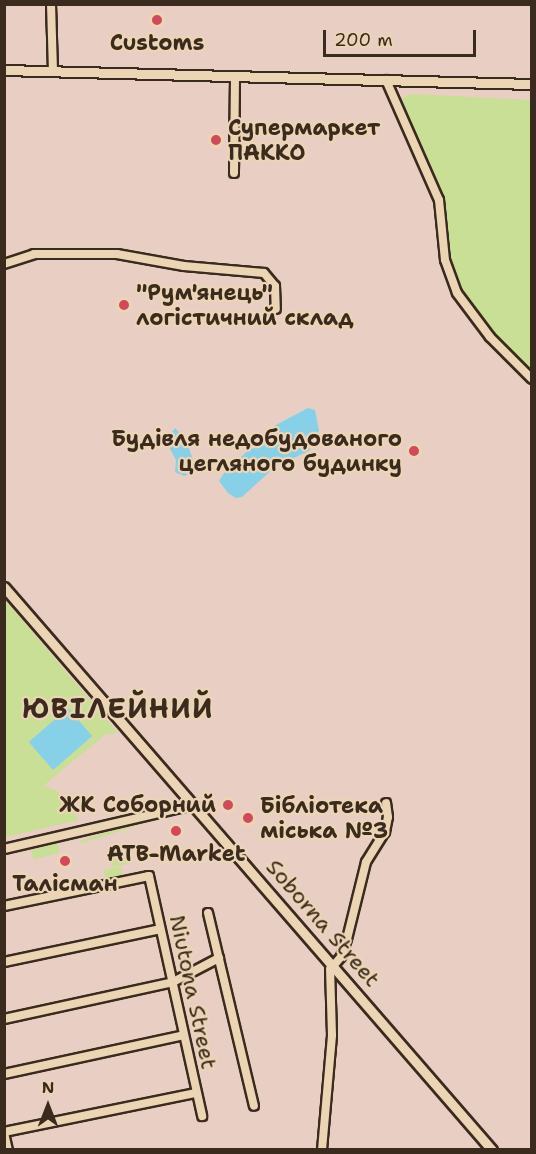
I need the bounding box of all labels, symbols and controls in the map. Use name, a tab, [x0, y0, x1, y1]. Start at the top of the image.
marker: Customs	[150, 13, 164, 27]
scale bar	[326, 18, 479, 56]
text: 200 m	[334, 28, 393, 52]
place label: Customs	[110, 30, 204, 56]
place label: Супермаркет ПАККО	[228, 114, 380, 166]
marker: Супермаркет ПАККО	[209, 133, 223, 147]
place label: "Рум'янець" логістичний склад	[136, 279, 354, 330]
marker: "Рум'янець" логістичний склад	[117, 298, 131, 312]
place label: Будівля недобудованого цегляного будинку	[111, 425, 402, 476]
marker: Будівля недобудованого цегляного будинку	[407, 444, 421, 458]
district label: ЮВІЛЕЙНИЙ	[22, 691, 214, 725]
place label: ЖК Соборний	[59, 792, 216, 818]
place label: Бібліотека міська №3	[260, 792, 388, 843]
marker: ЖК Соборний	[221, 798, 235, 812]
marker: Бібліотека міська №3	[241, 811, 255, 825]
marker: ATB-Market	[169, 824, 183, 838]
place label: ATB-Market	[107, 841, 245, 867]
marker: Талісман	[58, 854, 72, 868]
street label: Soborna Street	[261, 854, 385, 992]
place label: Талісман	[12, 871, 118, 897]
street label: Niutona Street	[164, 913, 222, 1071]
north arrow	[18, 1076, 78, 1136]
text: N	[42, 1077, 54, 1098]

